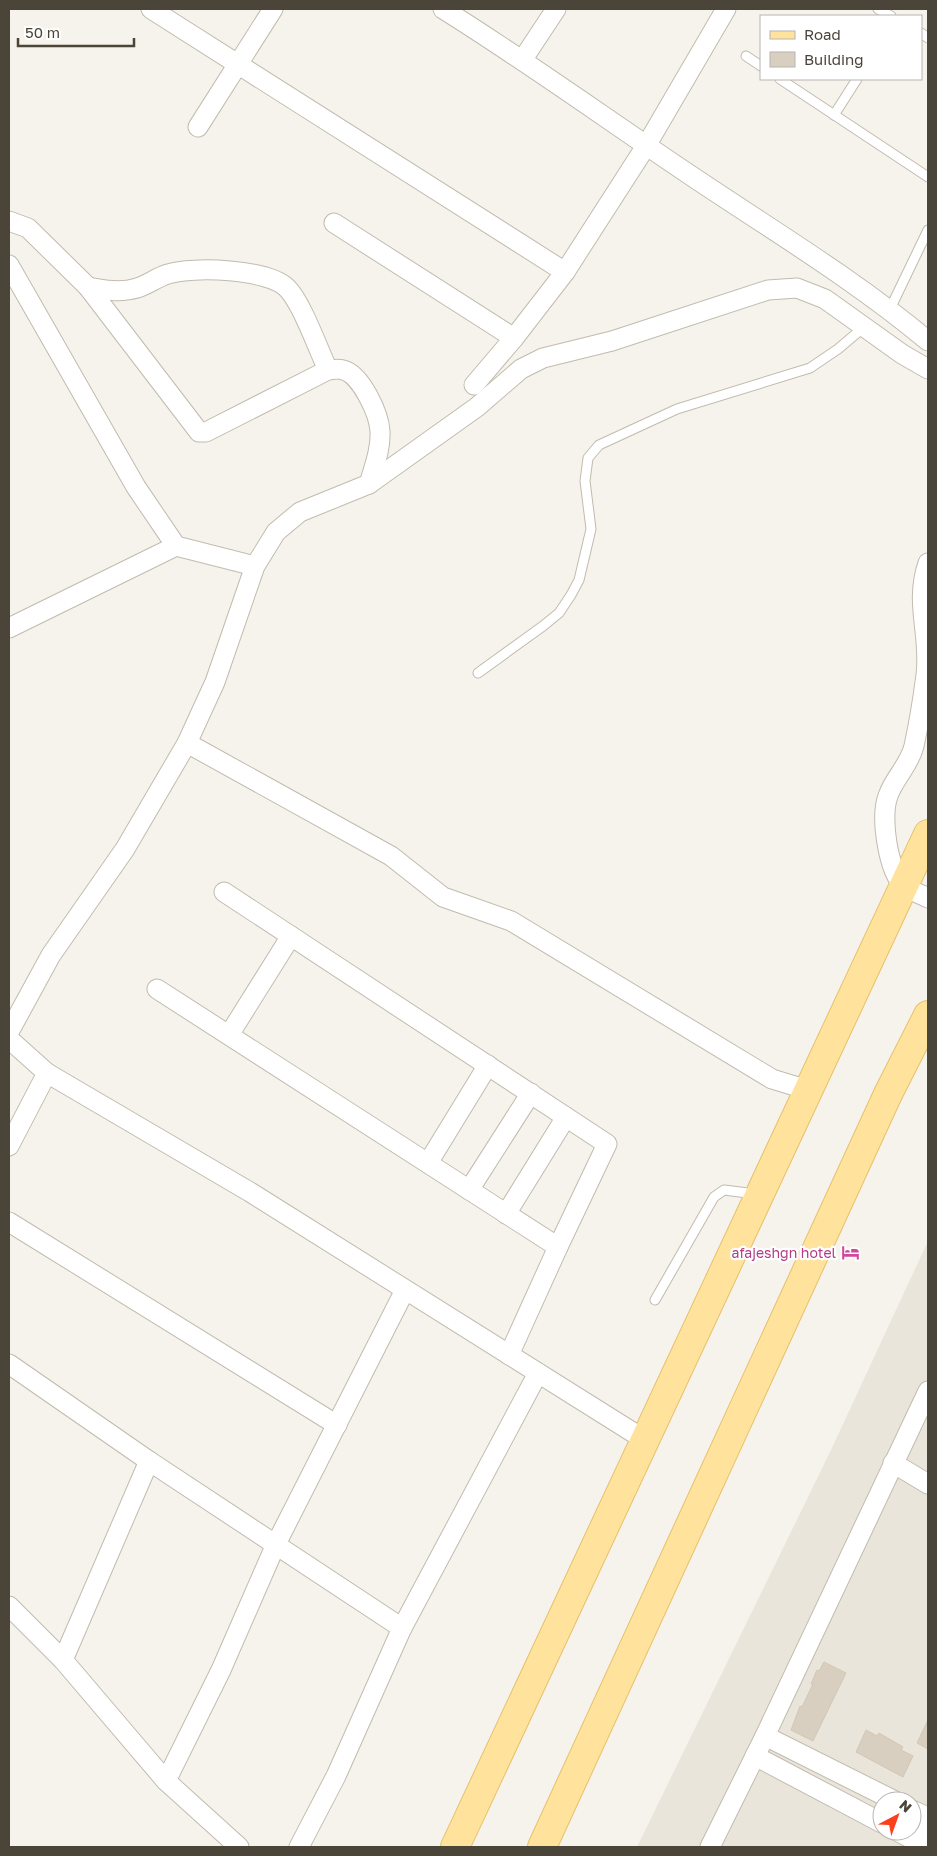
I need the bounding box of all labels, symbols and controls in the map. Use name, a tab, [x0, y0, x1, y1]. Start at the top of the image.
scale bar	[18, 15, 134, 47]
legend	[760, 15, 922, 80]
text: 50 m	[25, 23, 60, 41]
text: Road	[804, 25, 841, 43]
text: Building	[804, 50, 864, 68]
hotel icon: afajeshgn hotel	[840, 1242, 860, 1262]
place label: afajeshgn hotel	[732, 1244, 836, 1261]
north arrow	[872, 1791, 922, 1841]
text: N	[896, 1796, 915, 1816]

